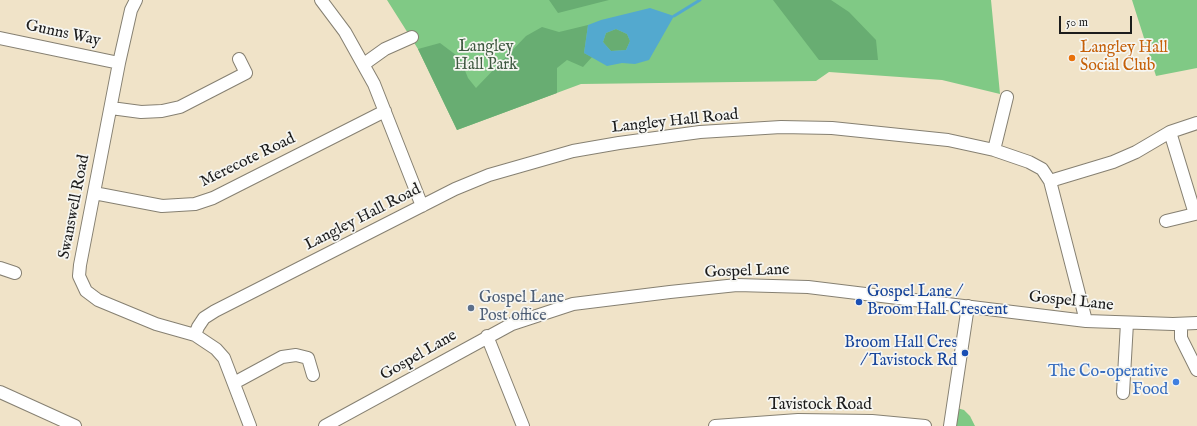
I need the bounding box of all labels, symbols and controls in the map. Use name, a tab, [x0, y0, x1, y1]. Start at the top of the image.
scale bar	[1061, 8, 1134, 34]
text: 50 m	[1066, 15, 1088, 30]
street label: Gunns Way	[24, 17, 102, 51]
park label: Langley Hall Park	[454, 38, 518, 76]
place label: Langley Hall Social Club	[1080, 39, 1168, 77]
marker: Langley Hall Social Club	[1067, 53, 1077, 63]
street label: Langley Hall Road	[611, 106, 739, 138]
street label: Merecote Road	[197, 130, 299, 192]
street label: Swanswell Road	[55, 153, 95, 261]
street label: Langley Hall Road	[302, 180, 424, 256]
street label: Gospel Lane	[704, 261, 790, 283]
place label: Gospel Lane / Broom Hall Crescent	[867, 283, 1008, 321]
street label: Gospel Lane	[1028, 288, 1114, 316]
place label: Gospel Lane Post office	[479, 289, 564, 327]
marker: Gospel Lane / Broom Hall Crescent	[854, 297, 864, 307]
marker: Gospel Lane Post office	[466, 303, 476, 313]
street label: Gospel Lane	[377, 326, 461, 386]
place label: Broom Hall Cres / Tavistock Rd	[844, 334, 957, 372]
marker: Broom Hall Cres / Tavistock Rd	[960, 348, 970, 358]
place label: The Co-operative Food	[1048, 363, 1168, 401]
marker: The Co-operative Food	[1171, 377, 1181, 387]
street label: Tavistock Road	[768, 396, 872, 416]

